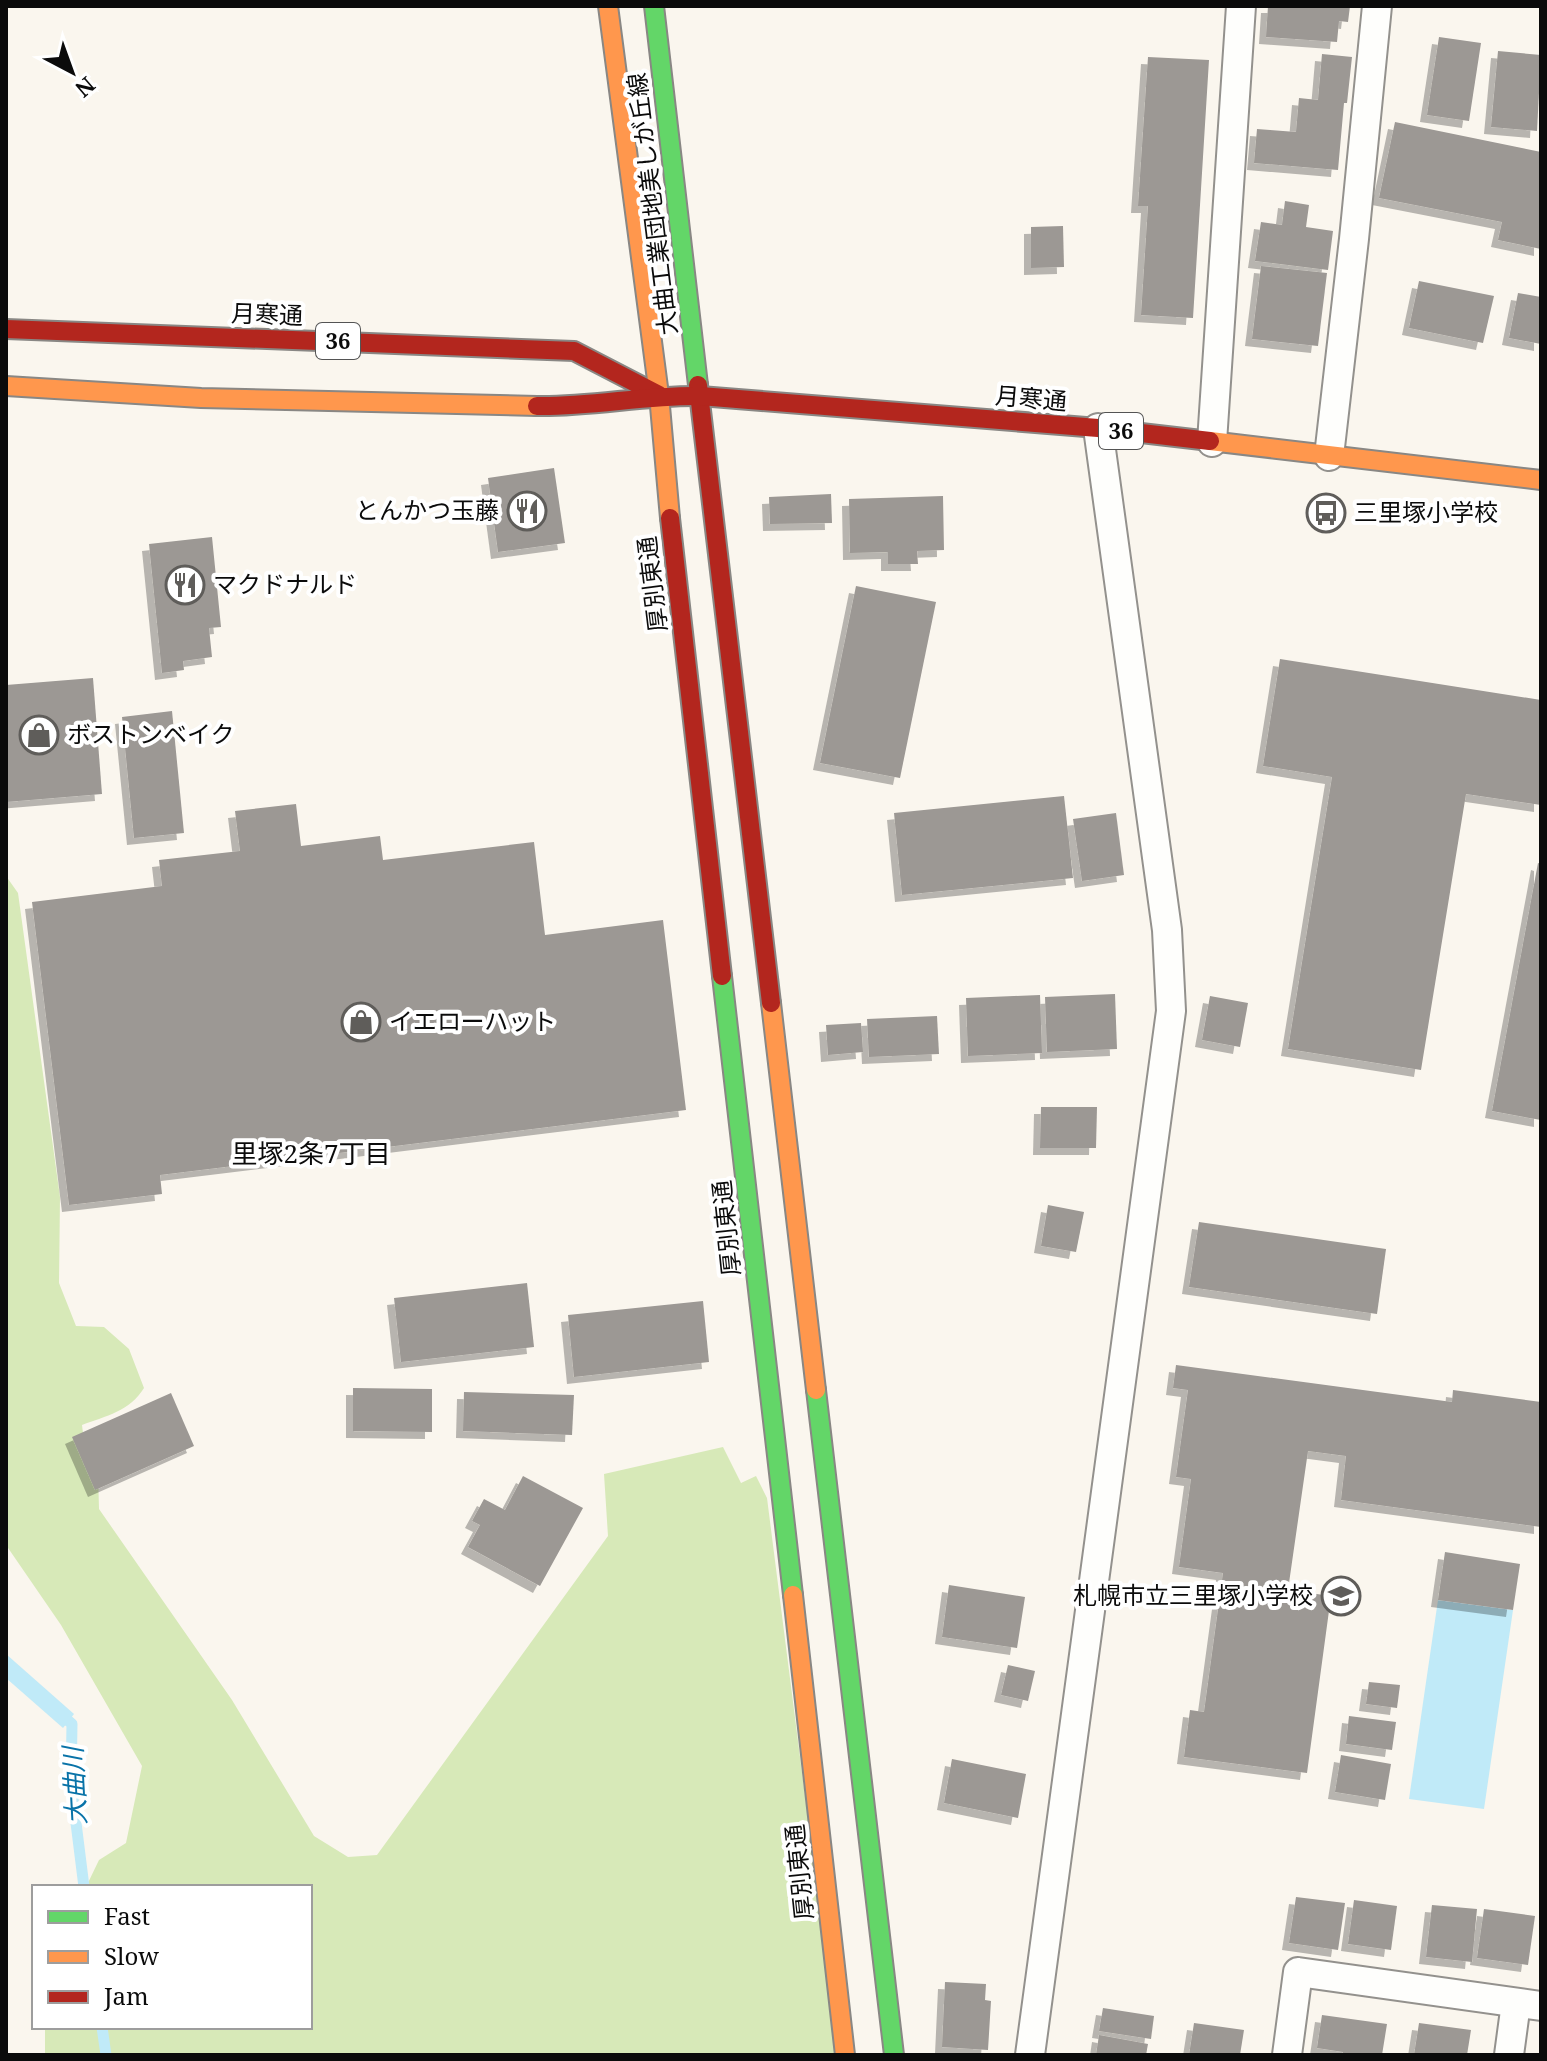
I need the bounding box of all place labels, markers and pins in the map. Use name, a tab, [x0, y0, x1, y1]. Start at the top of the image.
restaurant icon: とんかつ玉藤	[506, 490, 548, 532]
bus stop icon: 三里塚小学校	[1305, 492, 1347, 534]
place label: とんかつ玉藤	[355, 493, 499, 526]
place label: 三里塚小学校	[1354, 495, 1498, 528]
restaurant icon: マクドナルド	[164, 564, 206, 606]
place label: マクドナルド	[213, 567, 357, 600]
shop icon: ボストンベイク	[18, 714, 60, 756]
place label: ボストンベイク	[67, 717, 235, 750]
shop icon: イエローハット	[340, 1001, 382, 1043]
place label: イエローハット	[389, 1004, 556, 1037]
school or university icon: 札幌市立三里塚小学校	[1320, 1575, 1362, 1617]
place label: 札幌市立三里塚小学校	[1073, 1578, 1313, 1611]

